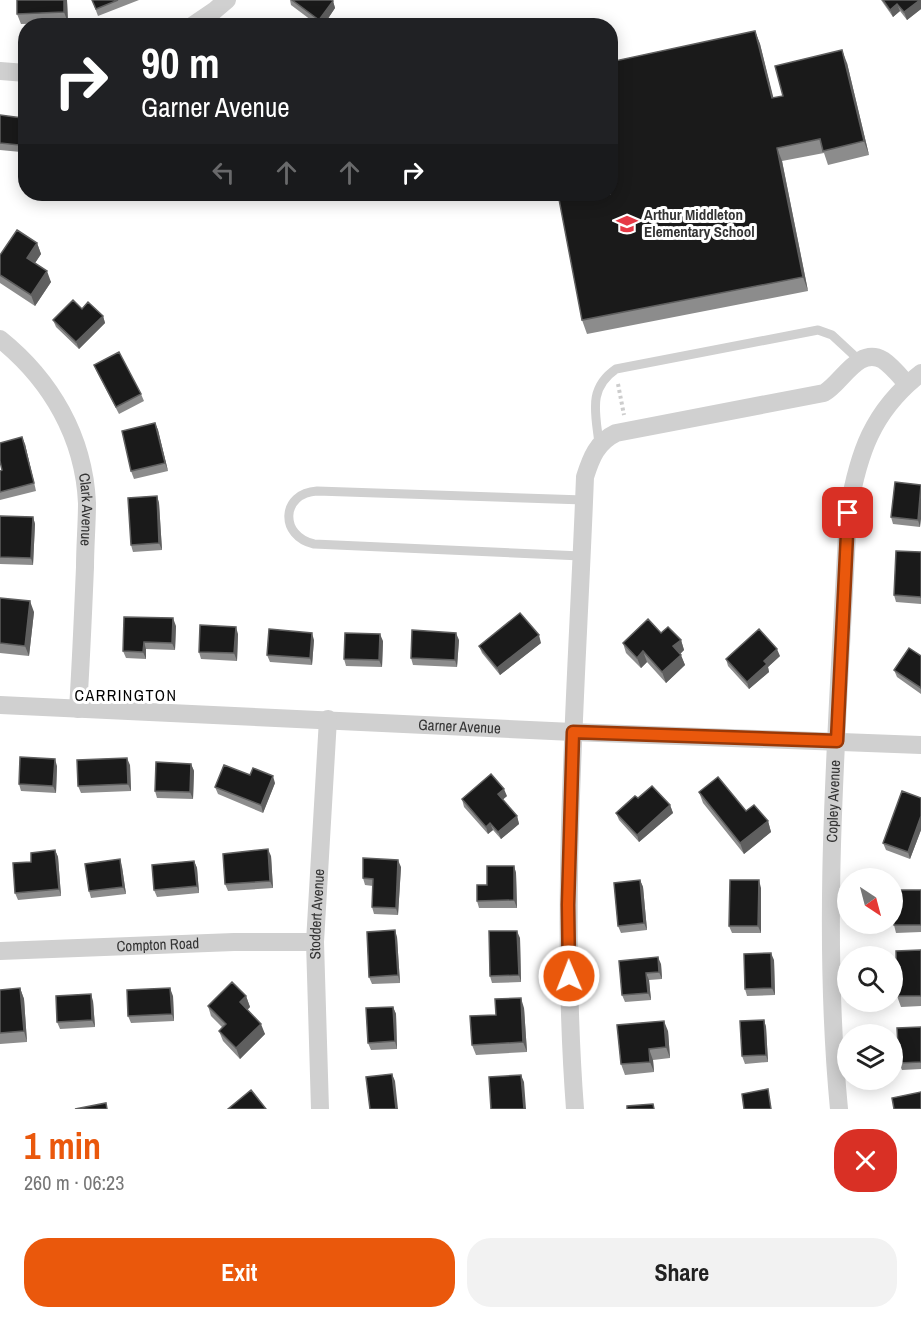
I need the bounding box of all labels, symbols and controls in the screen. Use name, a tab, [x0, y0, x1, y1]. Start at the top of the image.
text: 90 m	[141, 35, 220, 91]
icon: right	[42, 42, 120, 120]
text: Garner Avenue	[141, 89, 290, 125]
icon: left	[207, 156, 240, 189]
icon: ahead	[270, 156, 303, 189]
icon: ahead	[333, 156, 366, 189]
icon: right	[396, 156, 429, 189]
place label: Arthur Middleton Elementary School	[644, 204, 755, 242]
school or university icon: Arthur Middleton Elementary School	[615, 212, 639, 236]
street label: Clark Avenue	[74, 471, 98, 547]
pin	[822, 487, 873, 538]
icon: arrive	[831, 496, 864, 529]
district label: CARRINGTON	[75, 684, 177, 706]
street label: Garner Avenue	[418, 714, 501, 739]
street label: Copley Avenue	[821, 759, 845, 843]
street label: Stoddert Avenue	[304, 868, 329, 960]
north arrow	[837, 868, 903, 934]
map controls	[837, 868, 903, 1090]
street label: Compton Road	[116, 932, 200, 957]
position arrow	[537, 944, 601, 1008]
button: search	[837, 946, 903, 1012]
button: layers	[837, 1024, 903, 1090]
text: 1 min	[24, 1122, 101, 1170]
button: close	[834, 1129, 897, 1192]
text: 260 m · 06:23	[24, 1169, 124, 1196]
button: Exit	[24, 1238, 455, 1307]
button: Share	[467, 1238, 897, 1307]

